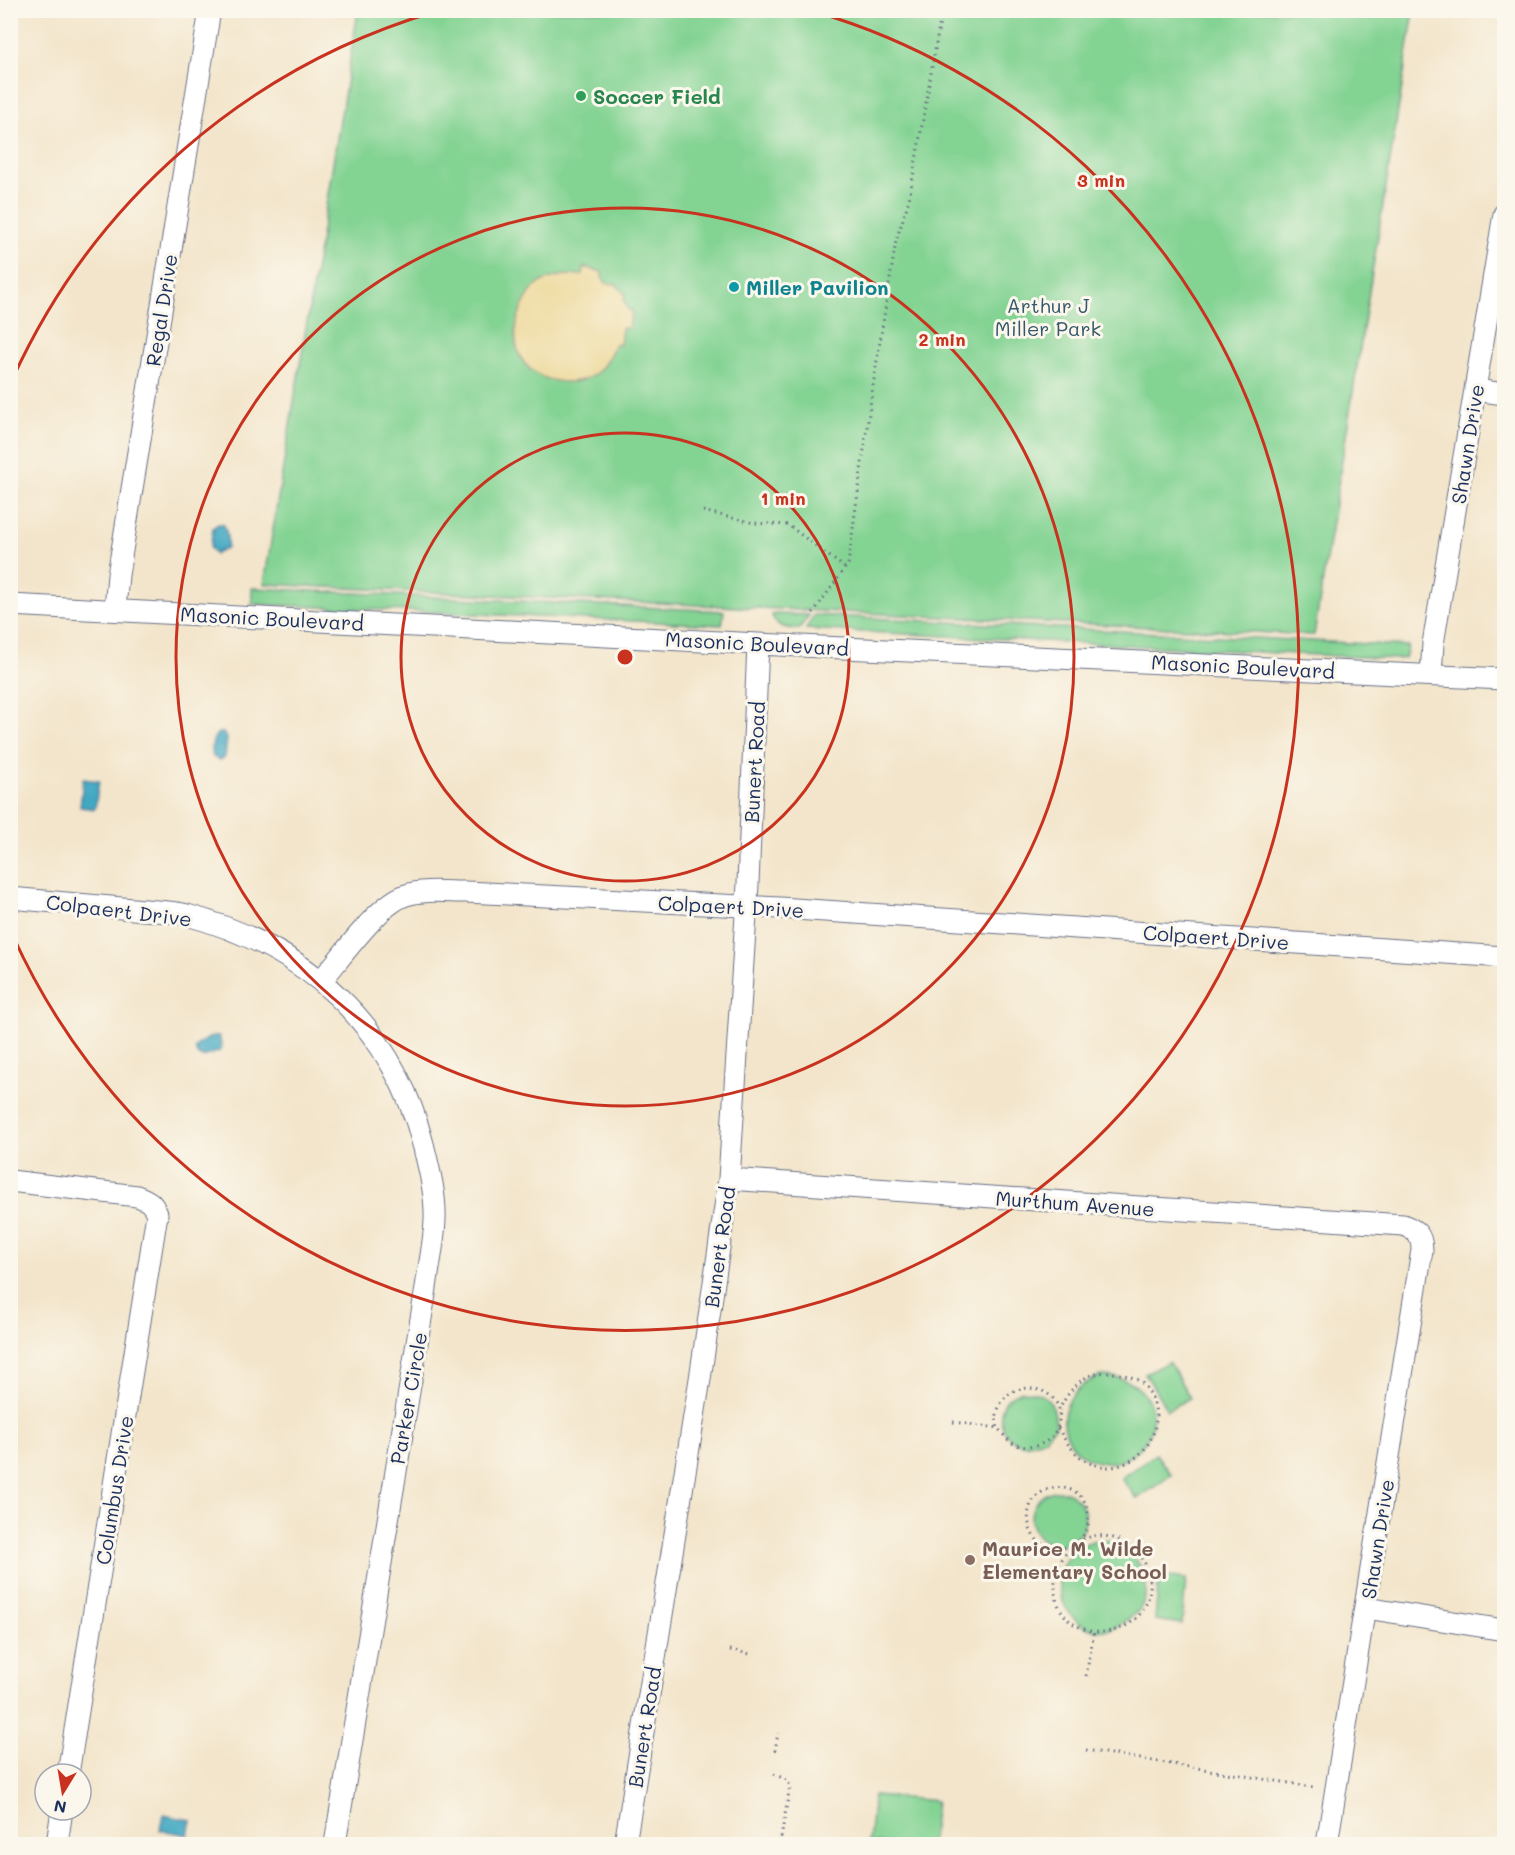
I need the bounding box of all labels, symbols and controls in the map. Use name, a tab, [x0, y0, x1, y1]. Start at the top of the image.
place label: Soccer Field	[593, 83, 721, 109]
marker: Soccer Field	[574, 89, 588, 103]
text: 3 min	[1077, 168, 1125, 192]
street label: Regal Drive	[139, 252, 183, 368]
place label: Miller Pavilion	[746, 274, 889, 300]
marker: Miller Pavilion	[727, 280, 741, 294]
park label: Arthur J Miller Park	[995, 292, 1101, 341]
text: 2 min	[918, 327, 966, 351]
street label: Shawn Drive	[1445, 382, 1489, 506]
text: 1 min	[760, 486, 806, 510]
street label: Masonic Boulevard	[180, 600, 364, 636]
street label: Masonic Boulevard	[665, 625, 849, 661]
centre of rings	[615, 647, 635, 667]
street label: Masonic Boulevard	[1151, 648, 1335, 684]
street label: Bunert Road	[738, 700, 770, 824]
street label: Colpaert Drive	[45, 888, 193, 932]
street label: Colpaert Drive	[657, 889, 805, 923]
street label: Colpaert Drive	[1142, 919, 1290, 955]
street label: Murthum Avenue	[995, 1184, 1155, 1222]
street label: Bunert Road	[698, 1185, 740, 1309]
street label: Parker Circle	[384, 1330, 432, 1466]
street label: Columbus Drive	[89, 1414, 139, 1566]
street label: Shawn Drive	[1355, 1477, 1399, 1601]
place label: Maurice M. Wilde Elementary School	[982, 1535, 1167, 1584]
marker: Maurice M. Wilde Elementary School	[963, 1553, 977, 1567]
street label: Bunert Road	[622, 1665, 666, 1789]
north arrow	[33, 1762, 93, 1822]
text: N	[52, 1796, 68, 1819]

